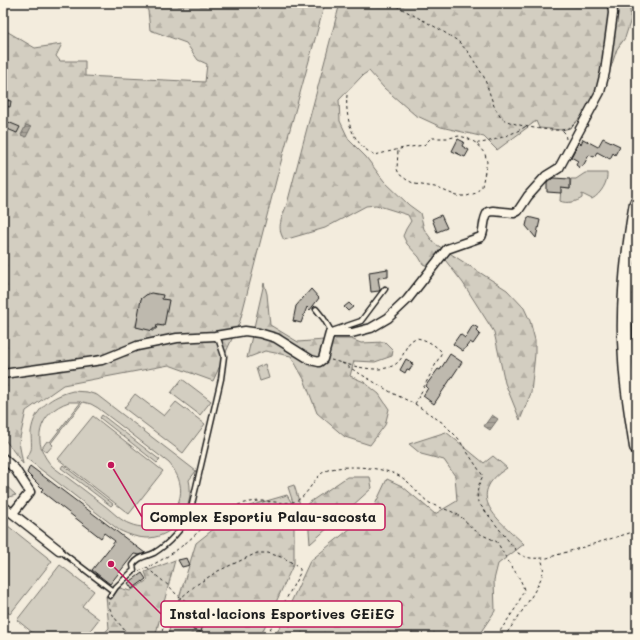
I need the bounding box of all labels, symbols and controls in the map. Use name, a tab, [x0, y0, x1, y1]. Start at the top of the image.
callout: Complex Esportiu Palau-sacosta	[142, 504, 385, 530]
text: Complex Esportiu Palau-sacosta	[150, 507, 377, 526]
callout: Instal·lacions Esportives GEiEG	[161, 601, 402, 627]
text: Instal·lacions Esportives GEiEG	[170, 604, 395, 623]

